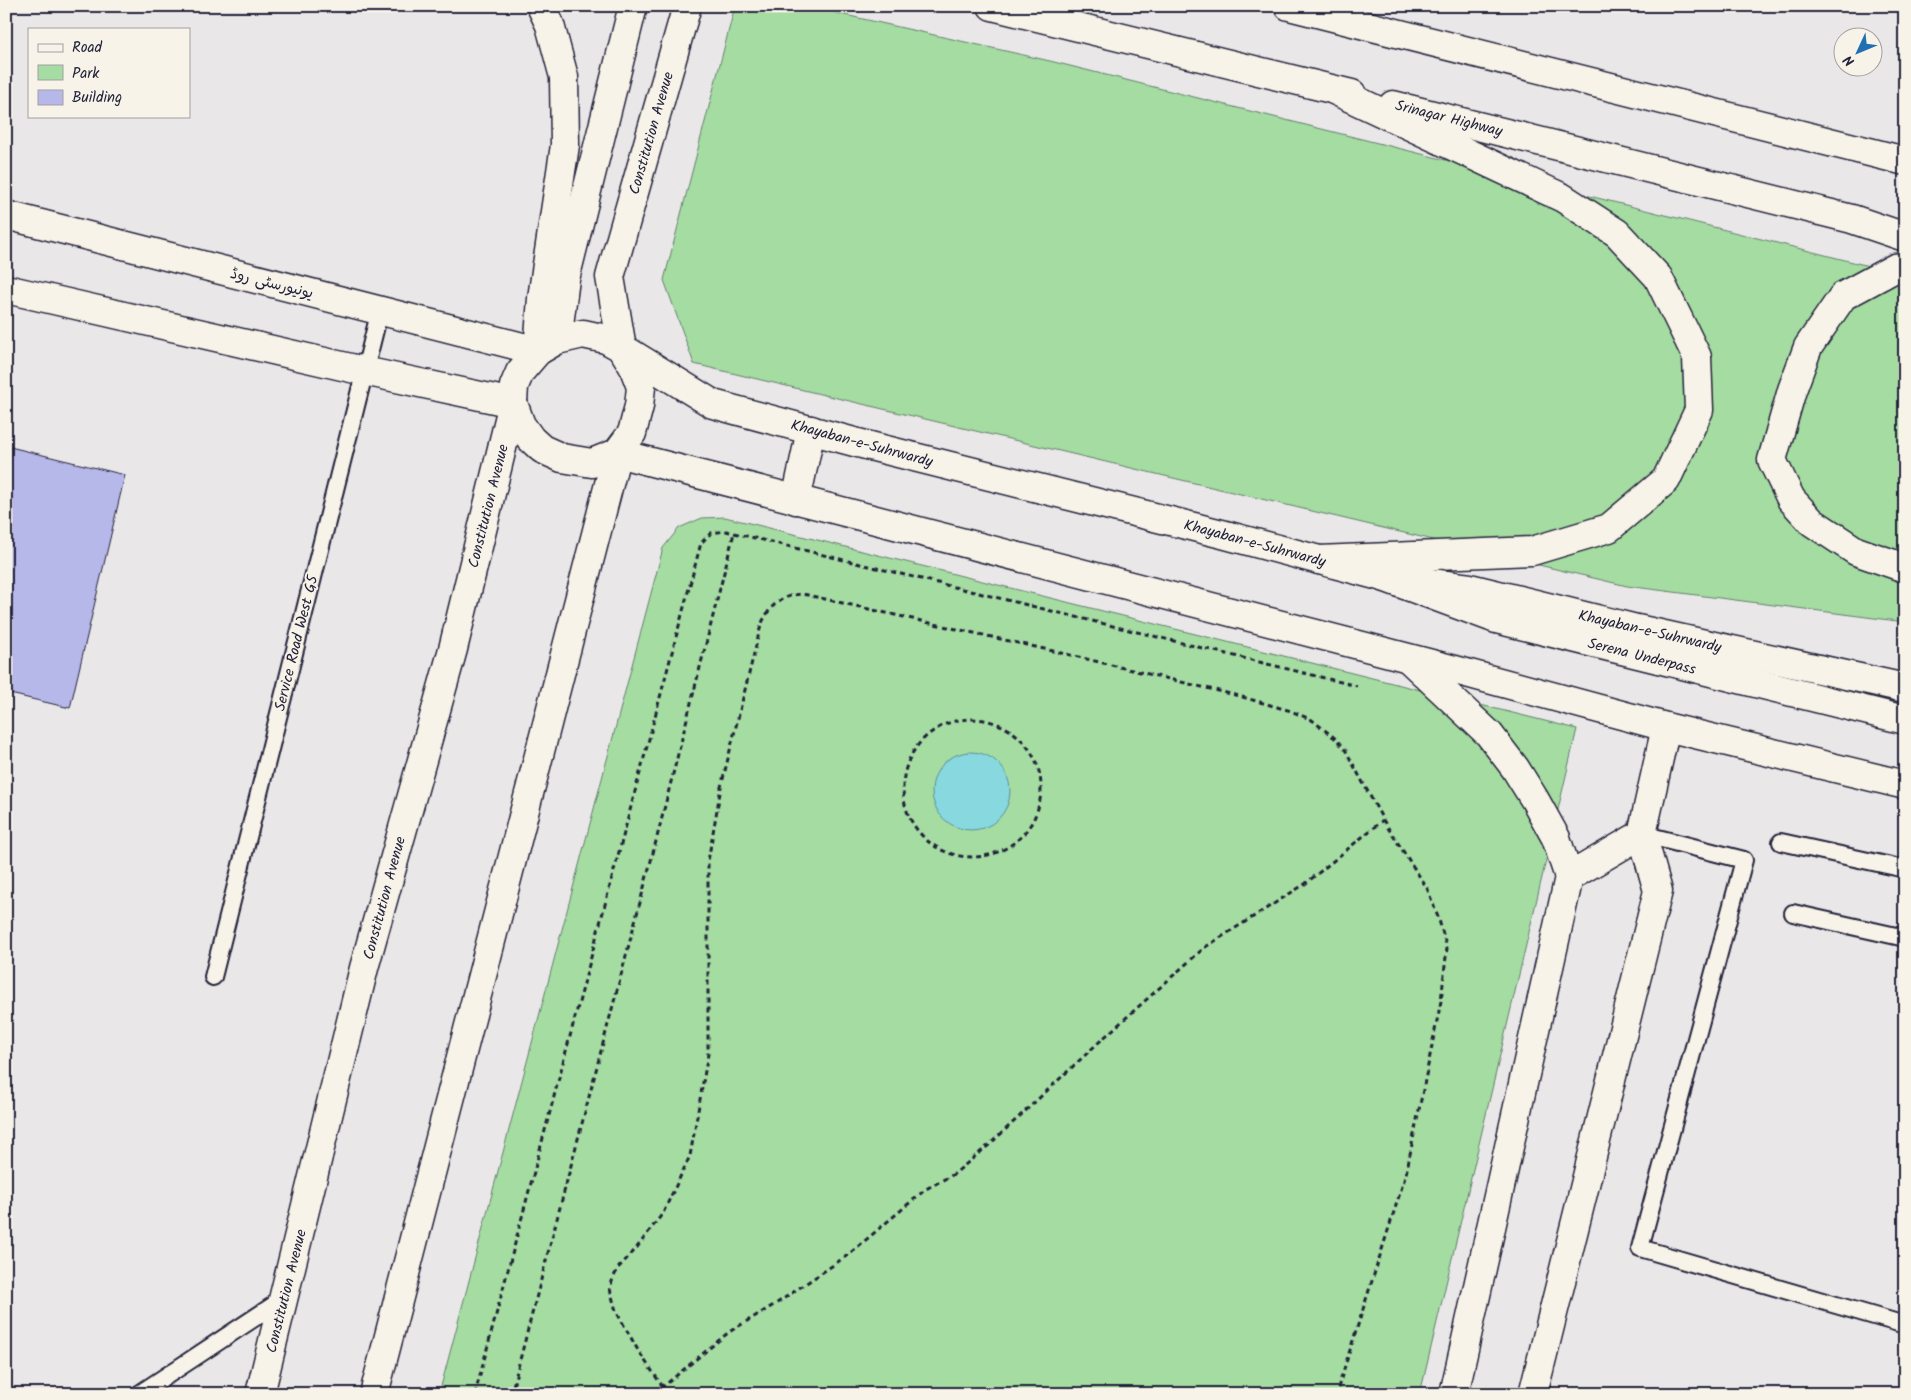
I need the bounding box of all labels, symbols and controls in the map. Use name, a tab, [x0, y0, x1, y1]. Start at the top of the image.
legend	[28, 28, 190, 118]
north arrow	[1834, 28, 1884, 78]
text: Road	[72, 36, 103, 60]
text: N	[1838, 49, 1860, 71]
text: Park	[72, 62, 100, 86]
street label: Constitution Avenue	[623, 69, 681, 198]
text: Building	[72, 86, 122, 110]
street label: Srinagar Highway	[1393, 94, 1506, 144]
street label: یونیورسٹی روڈ	[228, 262, 316, 306]
street label: Khayaban-e-Suhrwardy	[788, 413, 936, 475]
street label: Constitution Avenue	[462, 442, 516, 571]
street label: Khayaban-e-Suhrwardy	[1181, 513, 1329, 575]
street label: Service Road West G5	[269, 572, 326, 714]
street label: Khayaban-e-Suhrwardy	[1576, 604, 1725, 660]
street label: Serena Underpass	[1585, 632, 1699, 682]
street label: Constitution Avenue	[357, 834, 413, 963]
street label: Constitution Avenue	[260, 1227, 314, 1356]

